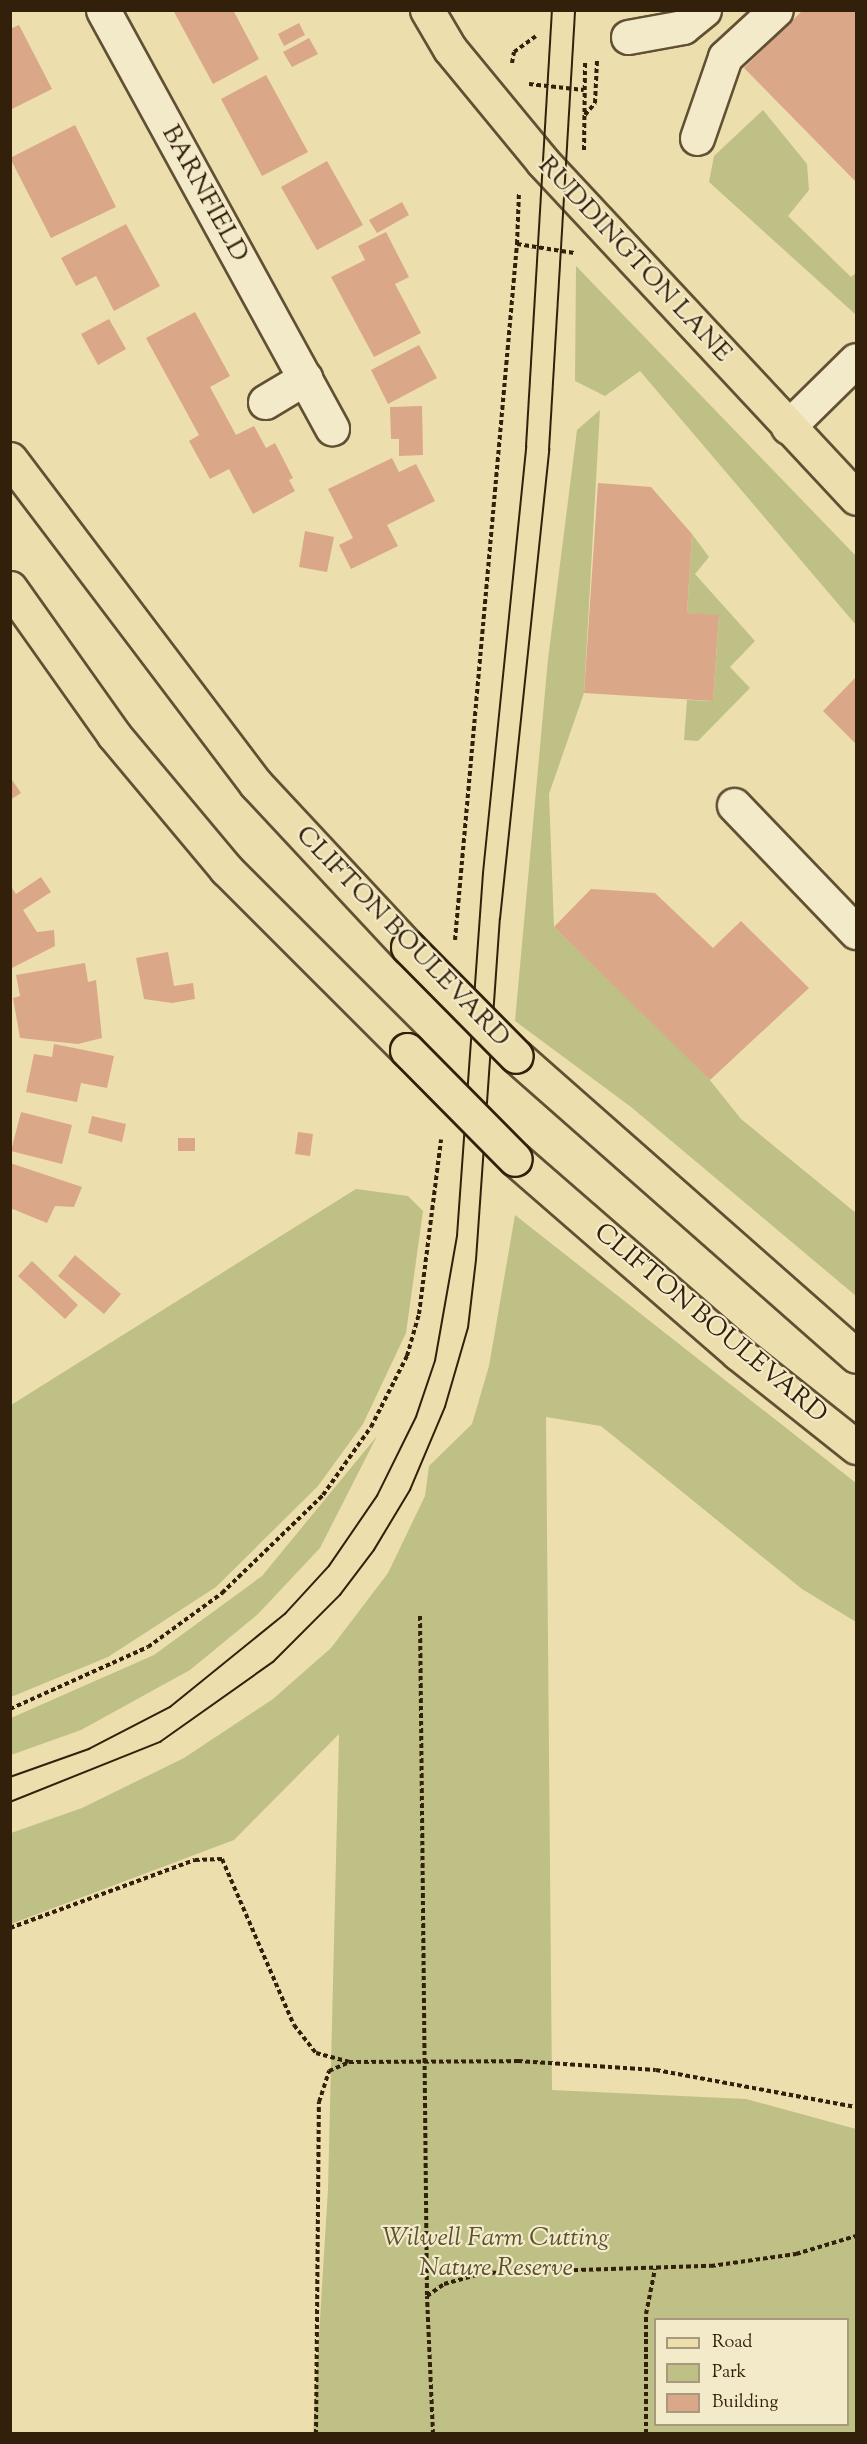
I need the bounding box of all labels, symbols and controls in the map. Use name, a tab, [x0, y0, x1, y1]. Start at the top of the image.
street label: BARNFIELD	[154, 120, 254, 268]
street label: RUDDINGTON LANE	[531, 151, 737, 369]
street label: CLIFTON BOULEVARD	[288, 820, 516, 1054]
street label: CLIFTON BOULEVARD	[587, 1217, 833, 1431]
park label: Wilwell Farm Cutting Nature Reserve	[382, 2223, 610, 2284]
legend	[654, 2318, 849, 2426]
text: Road	[712, 2330, 752, 2356]
text: Park	[712, 2360, 746, 2386]
text: Building	[712, 2390, 778, 2416]

